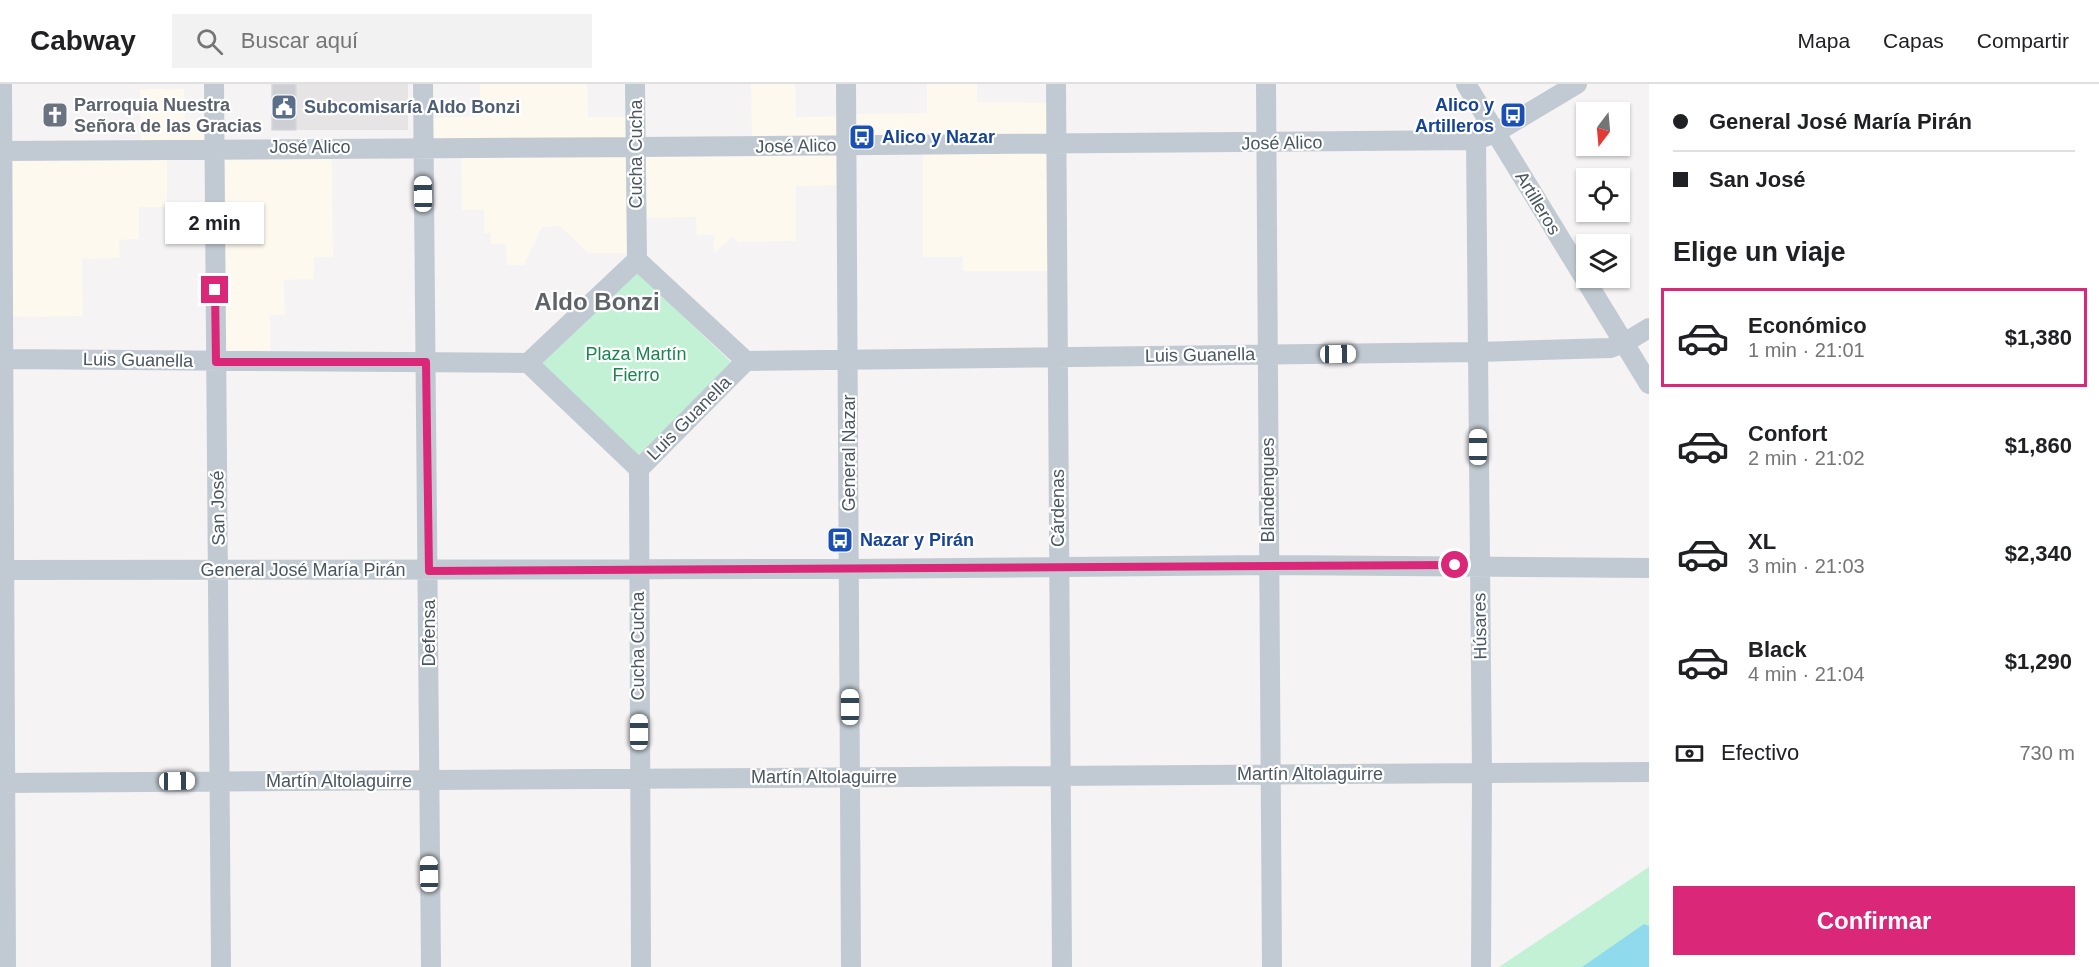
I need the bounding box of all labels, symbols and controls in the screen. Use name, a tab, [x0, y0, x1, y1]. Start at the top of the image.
search box	[172, 14, 592, 68]
text: Cabway	[30, 25, 136, 56]
icon: search	[193, 25, 226, 58]
text: Buscar aquí	[241, 28, 358, 53]
text: Mapa	[1798, 29, 1850, 52]
text: Capas	[1883, 29, 1944, 52]
text: Compartir	[1977, 29, 2069, 52]
public building icon: Subcomisaría Aldo Bonzi	[269, 92, 299, 122]
place label: Parroquia Nuestra Señora de las Gracias	[74, 95, 262, 136]
place label: Alico y Artilleros	[1415, 95, 1494, 136]
place label: Subcomisaría Aldo Bonzi	[304, 97, 520, 117]
street label: Cucha Cucha	[626, 98, 646, 209]
church icon: Parroquia Nuestra Señora de las Gracias	[40, 100, 70, 130]
bus stop icon: Alico y Artilleros	[1498, 100, 1528, 130]
north arrow	[1576, 102, 1630, 156]
map controls	[1576, 102, 1630, 288]
text: General José María Pirán	[1709, 109, 1972, 134]
bus stop icon: Alico y Nazar	[847, 122, 877, 152]
place label: Alico y Nazar	[882, 127, 995, 147]
street label: José Alico	[1241, 132, 1323, 154]
street label: José Alico	[755, 135, 837, 157]
street label: José Alico	[269, 137, 351, 157]
text: San José	[1709, 167, 1806, 192]
street label: Artilleros	[1511, 168, 1565, 238]
button: locate	[1576, 168, 1630, 222]
car	[414, 176, 432, 212]
callout: 2 min	[166, 203, 264, 245]
text: 2 min	[188, 212, 241, 234]
button: layers	[1576, 234, 1630, 288]
text: Elige un viaje	[1673, 237, 1846, 267]
route end	[201, 276, 228, 303]
district label: Aldo Bonzi	[534, 288, 660, 315]
icon: car	[1676, 311, 1730, 365]
text: Económico	[1748, 313, 1867, 338]
text: $1,380	[2005, 325, 2072, 350]
text: 1 min · 21:01	[1748, 339, 1865, 361]
park label: Plaza Martín Fierro	[585, 344, 687, 385]
street label: Luis Guanella	[1145, 344, 1256, 366]
car	[1320, 345, 1356, 363]
street label: Luis Guanella	[83, 349, 194, 371]
street label: Luis Guanella	[643, 371, 736, 464]
street label: General Nazar	[839, 394, 859, 512]
icon: car	[1676, 419, 1730, 473]
text: Confort	[1748, 421, 1827, 446]
car	[1469, 429, 1487, 465]
text: $1,860	[2005, 433, 2072, 458]
street label: Blandengues	[1258, 437, 1278, 543]
text: 2 min · 21:02	[1748, 447, 1865, 469]
street label: Cárdenas	[1048, 469, 1068, 547]
street label: San José	[207, 470, 229, 546]
bus stop icon: Nazar y Pirán	[825, 525, 855, 555]
icon: car	[1676, 527, 1730, 581]
text: XL	[1748, 529, 1776, 554]
place label: Nazar y Pirán	[860, 530, 974, 550]
text: $2,340	[2005, 541, 2072, 566]
route start	[1441, 551, 1468, 578]
text: 3 min · 21:03	[1748, 555, 1865, 577]
street label: General José María Pirán	[200, 560, 406, 580]
street label: Cucha Cucha	[628, 590, 648, 701]
street label: Húsares	[1469, 592, 1491, 660]
street label: Defensa	[419, 598, 439, 667]
icon: car	[1676, 635, 1730, 689]
text: Black	[1748, 637, 1807, 662]
text: $1,290	[2005, 649, 2072, 674]
text: 4 min · 21:04	[1748, 663, 1865, 685]
car	[841, 689, 859, 725]
car	[630, 714, 648, 750]
icon: cash	[1673, 737, 1706, 770]
text: Efectivo	[1721, 740, 1799, 765]
text: 730 m	[2019, 742, 2075, 764]
street label: Martín Altolaguirre	[1237, 764, 1383, 784]
street label: Martín Altolaguirre	[751, 767, 897, 787]
street label: Martín Altolaguirre	[266, 771, 412, 791]
car	[159, 772, 195, 790]
car	[420, 856, 438, 892]
button: Confirmar	[1673, 886, 2075, 955]

